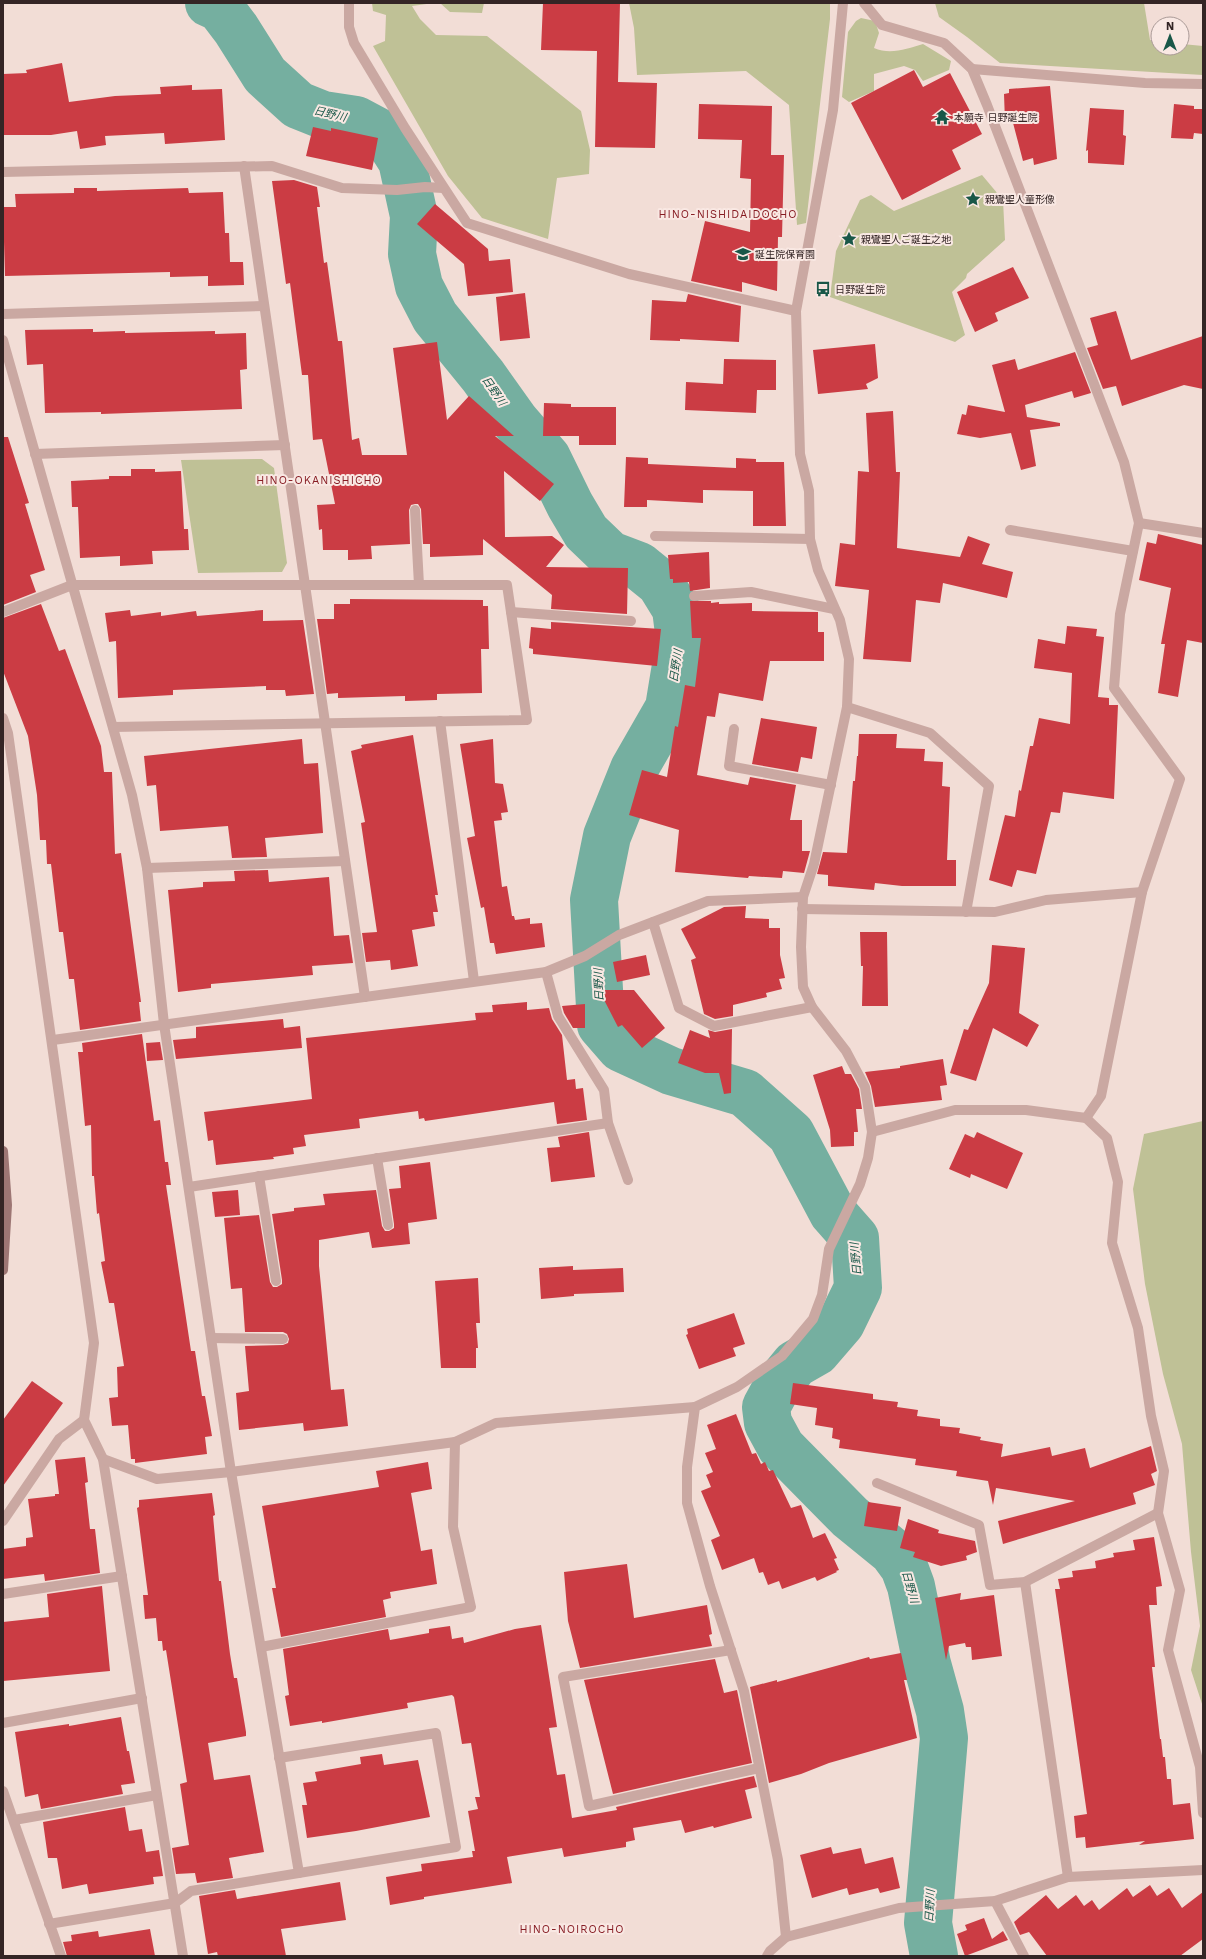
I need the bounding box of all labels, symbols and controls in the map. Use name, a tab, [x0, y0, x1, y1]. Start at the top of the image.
north arrow	[1150, 16, 1190, 56]
text: N	[1166, 20, 1174, 33]
water label: 日野川	[312, 104, 349, 124]
temple icon: 本願寺 日野誕生院	[933, 108, 951, 126]
place label: 本願寺 日野誕生院	[954, 112, 1037, 123]
place icon: 親鸞聖人童形像	[964, 190, 982, 208]
place label: 親鸞聖人童形像	[985, 194, 1055, 205]
district label: HINO-NISHIDAIDOCHO	[658, 208, 798, 221]
place icon: 親鸞聖人ご誕生之地	[840, 230, 858, 248]
place label: 親鸞聖人ご誕生之地	[861, 234, 952, 245]
school or university icon: 誕生院保育園	[734, 245, 752, 263]
place label: 誕生院保育園	[755, 249, 815, 260]
bus stop icon: 日野誕生院	[814, 280, 832, 298]
place label: 日野誕生院	[835, 284, 885, 295]
water label: 日野川	[479, 374, 509, 409]
district label: HINO-OKANISHICHO	[256, 474, 382, 487]
water label: 日野川	[667, 648, 685, 683]
water label: 日野川	[592, 967, 606, 1002]
water label: 日野川	[848, 1241, 864, 1276]
water label: 日野川	[899, 1569, 921, 1606]
water label: 日野川	[923, 1888, 937, 1923]
district label: HINO-NOIROCHO	[519, 1923, 625, 1936]

